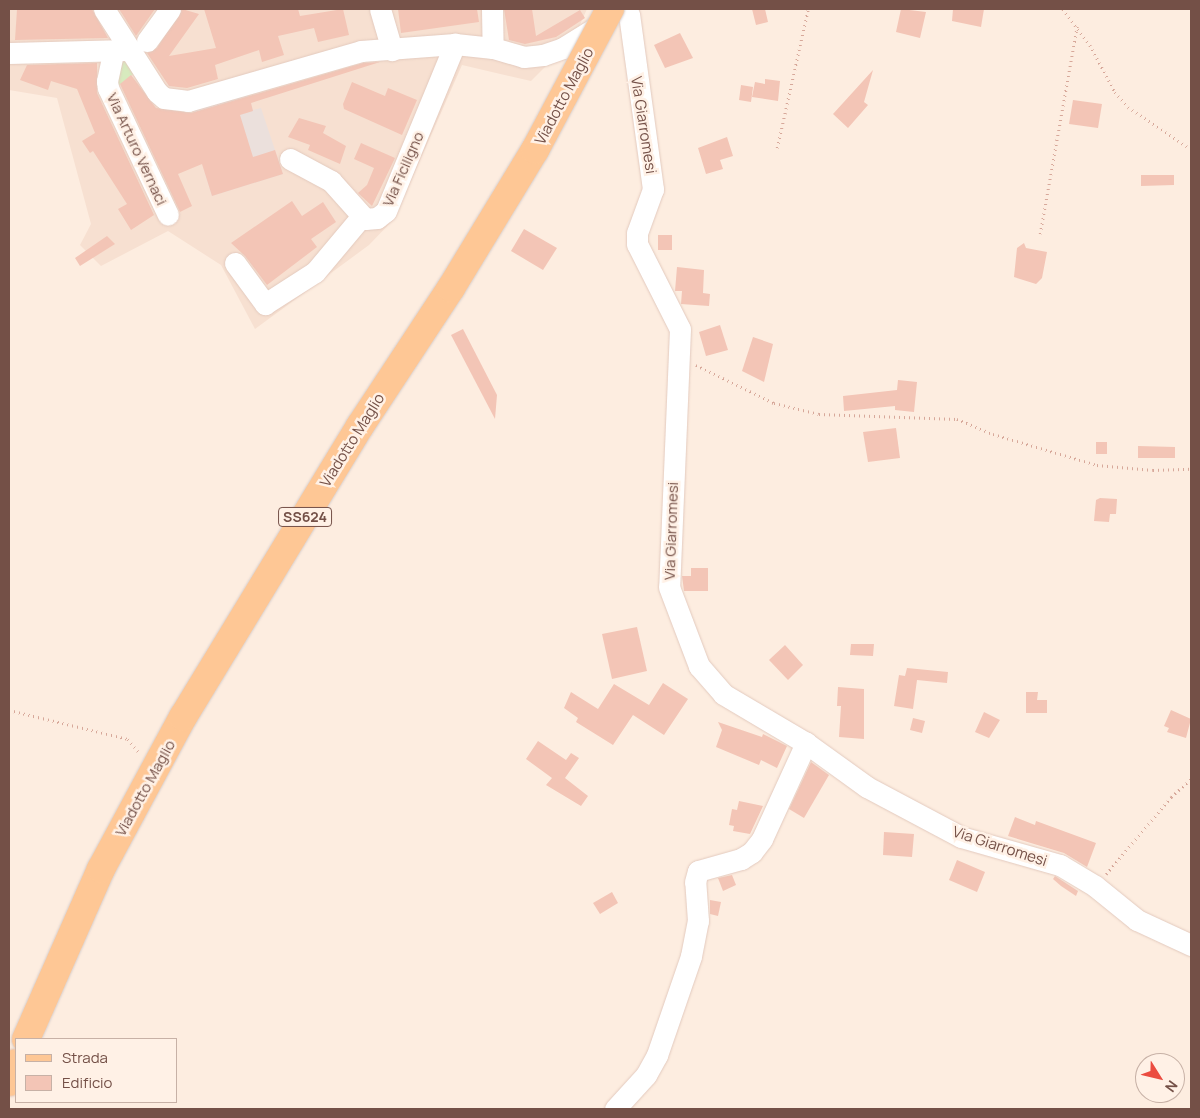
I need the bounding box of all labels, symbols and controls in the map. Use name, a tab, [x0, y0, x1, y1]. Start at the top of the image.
street label: Viadotto Maglio	[531, 45, 597, 147]
street label: Via Giarromesi	[627, 75, 661, 175]
street label: Via Arturo Vernaci	[103, 90, 171, 208]
street label: Via Ficiligno	[379, 129, 427, 209]
street label: Viadotto Maglio	[316, 390, 388, 490]
street label: Via Giarromesi	[660, 482, 682, 580]
road number: SS624	[278, 506, 332, 528]
street label: Viadotto Maglio	[111, 737, 179, 839]
street label: Via Giarromesi	[950, 822, 1050, 870]
legend	[15, 1038, 178, 1103]
text: Strada	[62, 1047, 108, 1068]
north arrow	[1135, 1053, 1185, 1103]
text: Edificio	[62, 1072, 112, 1093]
text: N	[1161, 1077, 1182, 1096]

